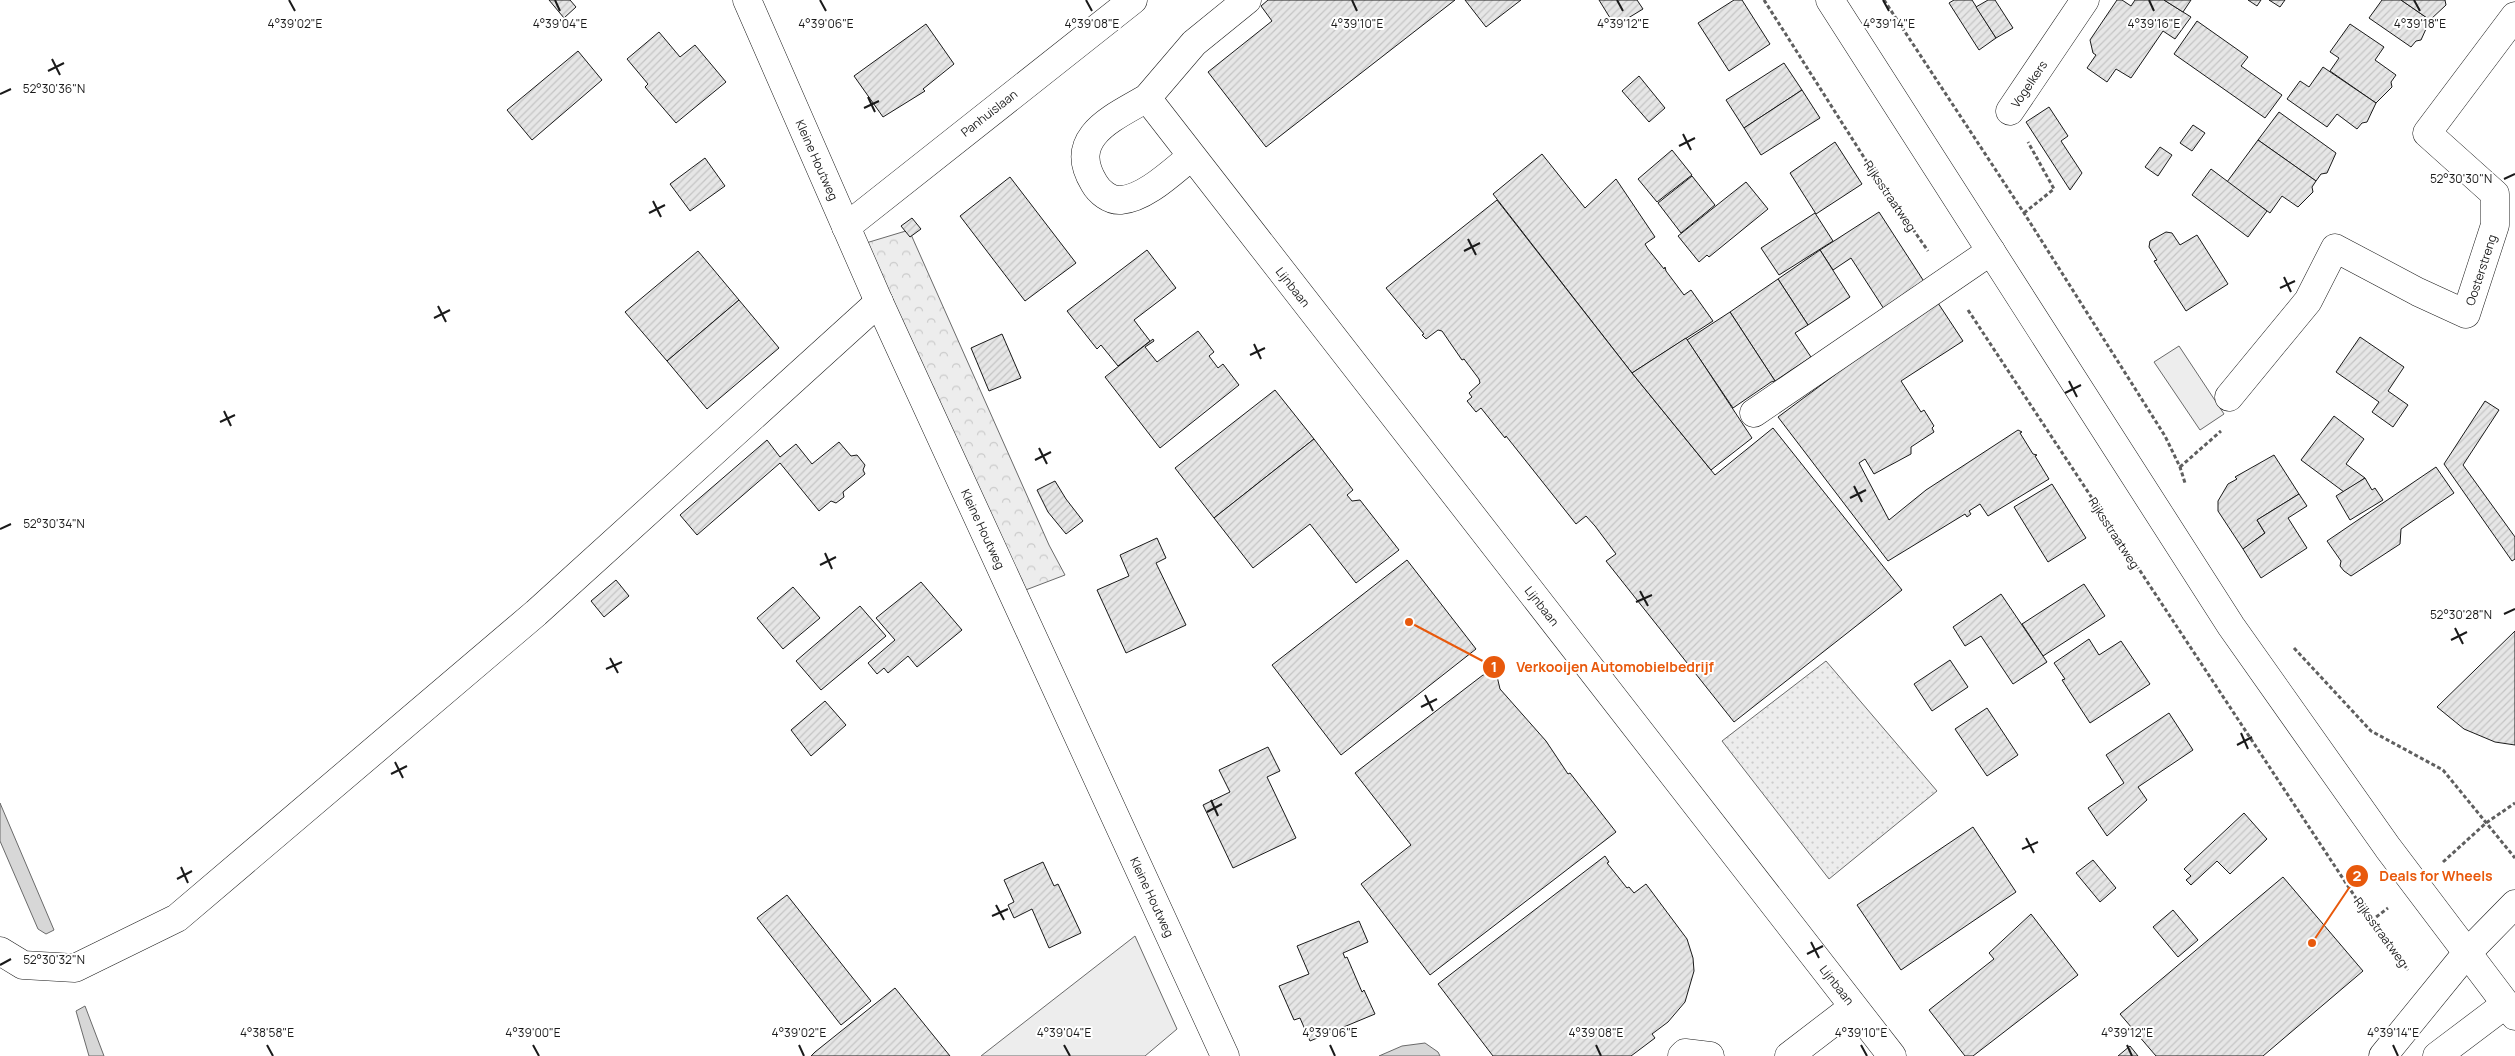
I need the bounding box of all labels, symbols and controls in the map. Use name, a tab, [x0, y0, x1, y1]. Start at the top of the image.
text: 4°39'02"E	[268, 15, 323, 32]
text: 4°39'04"E	[533, 15, 588, 32]
text: 4°39'06"E	[798, 15, 854, 32]
text: 4°39'08"E	[1065, 15, 1120, 32]
text: 4°39'10"E	[1331, 15, 1383, 32]
text: 4°39'12"E	[1597, 15, 1649, 32]
text: 4°39'14"E	[1863, 15, 1915, 32]
text: 4°39'16"E	[2128, 15, 2181, 32]
text: 4°39'18"E	[2394, 15, 2446, 32]
street label: Vogelkers	[2007, 57, 2051, 111]
text: 52°30'36"N	[23, 80, 85, 97]
street label: Panhuislaan	[957, 86, 1021, 140]
street label: Kleine Houtweg	[792, 117, 842, 203]
street label: Rijksstraatweg	[1860, 157, 1920, 235]
text: 52°30'30"N	[2430, 170, 2492, 187]
street label: Oosterstreng	[2461, 232, 2501, 308]
street label: Lijnbaan	[1272, 263, 1314, 311]
street label: Kleine Houtweg	[957, 486, 1009, 572]
street label: Rijksstraatweg	[2085, 494, 2143, 572]
text: 52°30'34"N	[23, 515, 85, 532]
street label: Lijnbaan	[1521, 582, 1563, 630]
text: 52°30'28"N	[2430, 606, 2492, 623]
callout: Verkooijen Automobielbedrijf	[1482, 653, 1724, 682]
text: 1	[1491, 656, 1497, 677]
text: Verkooijen Automobielbedrijf	[1516, 657, 1715, 676]
street label: Kleine Houtweg	[1126, 854, 1178, 940]
callout: Deals for Wheels	[2344, 861, 2502, 890]
text: 2	[2353, 865, 2362, 886]
text: Deals for Wheels	[2379, 866, 2493, 885]
street label: Rijksstraatweg	[2350, 894, 2412, 970]
text: 52°30'32"N	[23, 951, 85, 968]
street label: Lijnbaan	[1816, 961, 1858, 1009]
text: 4°38'58"E	[240, 1024, 294, 1041]
text: 4°39'00"E	[505, 1024, 561, 1041]
text: 4°39'02"E	[772, 1024, 827, 1041]
text: 4°39'04"E	[1037, 1024, 1092, 1041]
text: 4°39'06"E	[1302, 1024, 1358, 1041]
text: 4°39'08"E	[1569, 1024, 1624, 1041]
text: 4°39'10"E	[1835, 1024, 1887, 1041]
text: 4°39'12"E	[2101, 1024, 2153, 1041]
text: 4°39'14"E	[2367, 1024, 2419, 1041]

